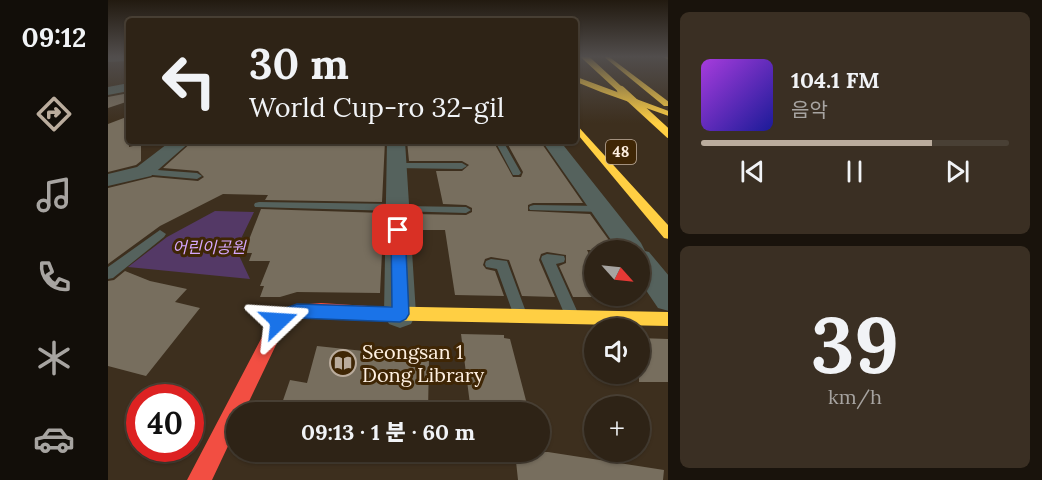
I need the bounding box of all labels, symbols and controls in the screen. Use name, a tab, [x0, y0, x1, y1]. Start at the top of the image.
text: 09:12	[22, 20, 86, 54]
text: 30 m	[249, 37, 349, 91]
icon: left	[150, 42, 228, 120]
text: 104.1 FM	[791, 66, 880, 94]
text: World Cup-ro 32-gil	[249, 90, 504, 124]
icon: directions	[33, 93, 75, 135]
text: 음악	[791, 97, 828, 122]
road number: 48	[606, 140, 636, 164]
icon: previous	[736, 155, 769, 188]
icon: pause	[838, 155, 871, 188]
icon: next	[941, 155, 974, 188]
icon: music	[33, 174, 75, 216]
pin	[372, 204, 423, 255]
icon: arrive	[381, 213, 414, 246]
park label: 어린이공원	[172, 237, 247, 257]
north arrow	[584, 240, 650, 306]
map controls	[584, 240, 650, 462]
icon: phone	[33, 256, 75, 298]
position arrow	[247, 289, 311, 353]
text: 39	[811, 295, 899, 394]
button: sound	[584, 318, 650, 384]
icon: climate	[33, 337, 75, 379]
place label: Seongsan 1 Dong Library	[362, 339, 485, 387]
library icon: Seongsan 1 Dong Library	[328, 348, 358, 378]
speed limit sign: 40	[126, 384, 204, 462]
text: km/h	[828, 384, 882, 409]
button: +	[584, 396, 650, 462]
icon: car	[33, 418, 75, 460]
text: 09:13 · 1 분 · 60 m	[301, 418, 475, 446]

